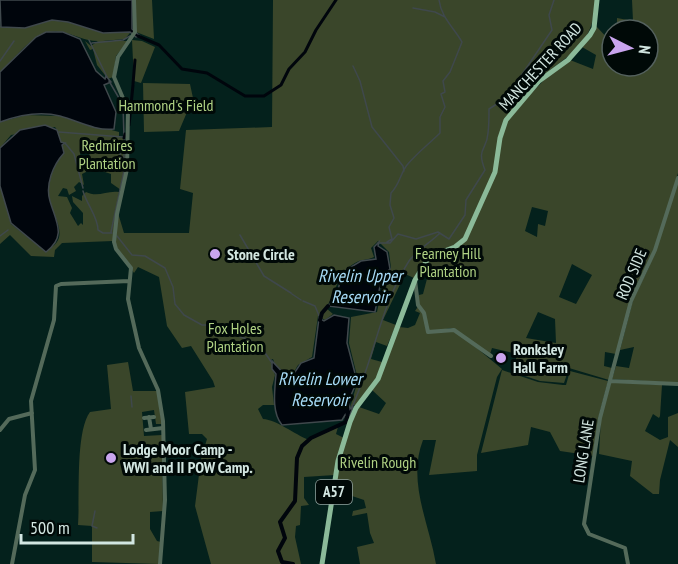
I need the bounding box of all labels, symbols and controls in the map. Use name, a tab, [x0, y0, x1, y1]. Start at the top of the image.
street label: MANCHESTER ROAD	[494, 18, 586, 114]
north arrow	[600, 18, 660, 78]
text: N	[635, 44, 655, 55]
park label: Hammond's Field	[119, 95, 214, 115]
park label: Redmires Plantation	[79, 135, 135, 173]
park label: Fearney Hill Plantation	[415, 243, 481, 281]
place label: Stone Circle	[227, 244, 295, 264]
street label: ROD SIDE	[611, 245, 651, 303]
marker: Stone Circle	[208, 247, 222, 261]
water label: Rivelin Upper Reservoir	[318, 264, 405, 308]
park label: Fox Holes Plantation	[207, 318, 263, 356]
place label: Ronksley Hall Farm	[513, 339, 568, 377]
marker: Ronksley Hall Farm	[494, 351, 508, 365]
water label: Rivelin Lower Reservoir	[278, 367, 365, 411]
street label: LONG LANE	[568, 418, 598, 484]
place label: Lodge Moor Camp - WWI and II POW Camp.	[122, 439, 253, 477]
marker: Lodge Moor Camp - WWI and II POW Camp.	[104, 451, 118, 465]
park label: Rivelin Rough	[340, 452, 416, 472]
road number: A57	[316, 480, 352, 504]
scale bar	[21, 507, 134, 545]
text: 500 m	[30, 516, 70, 539]

